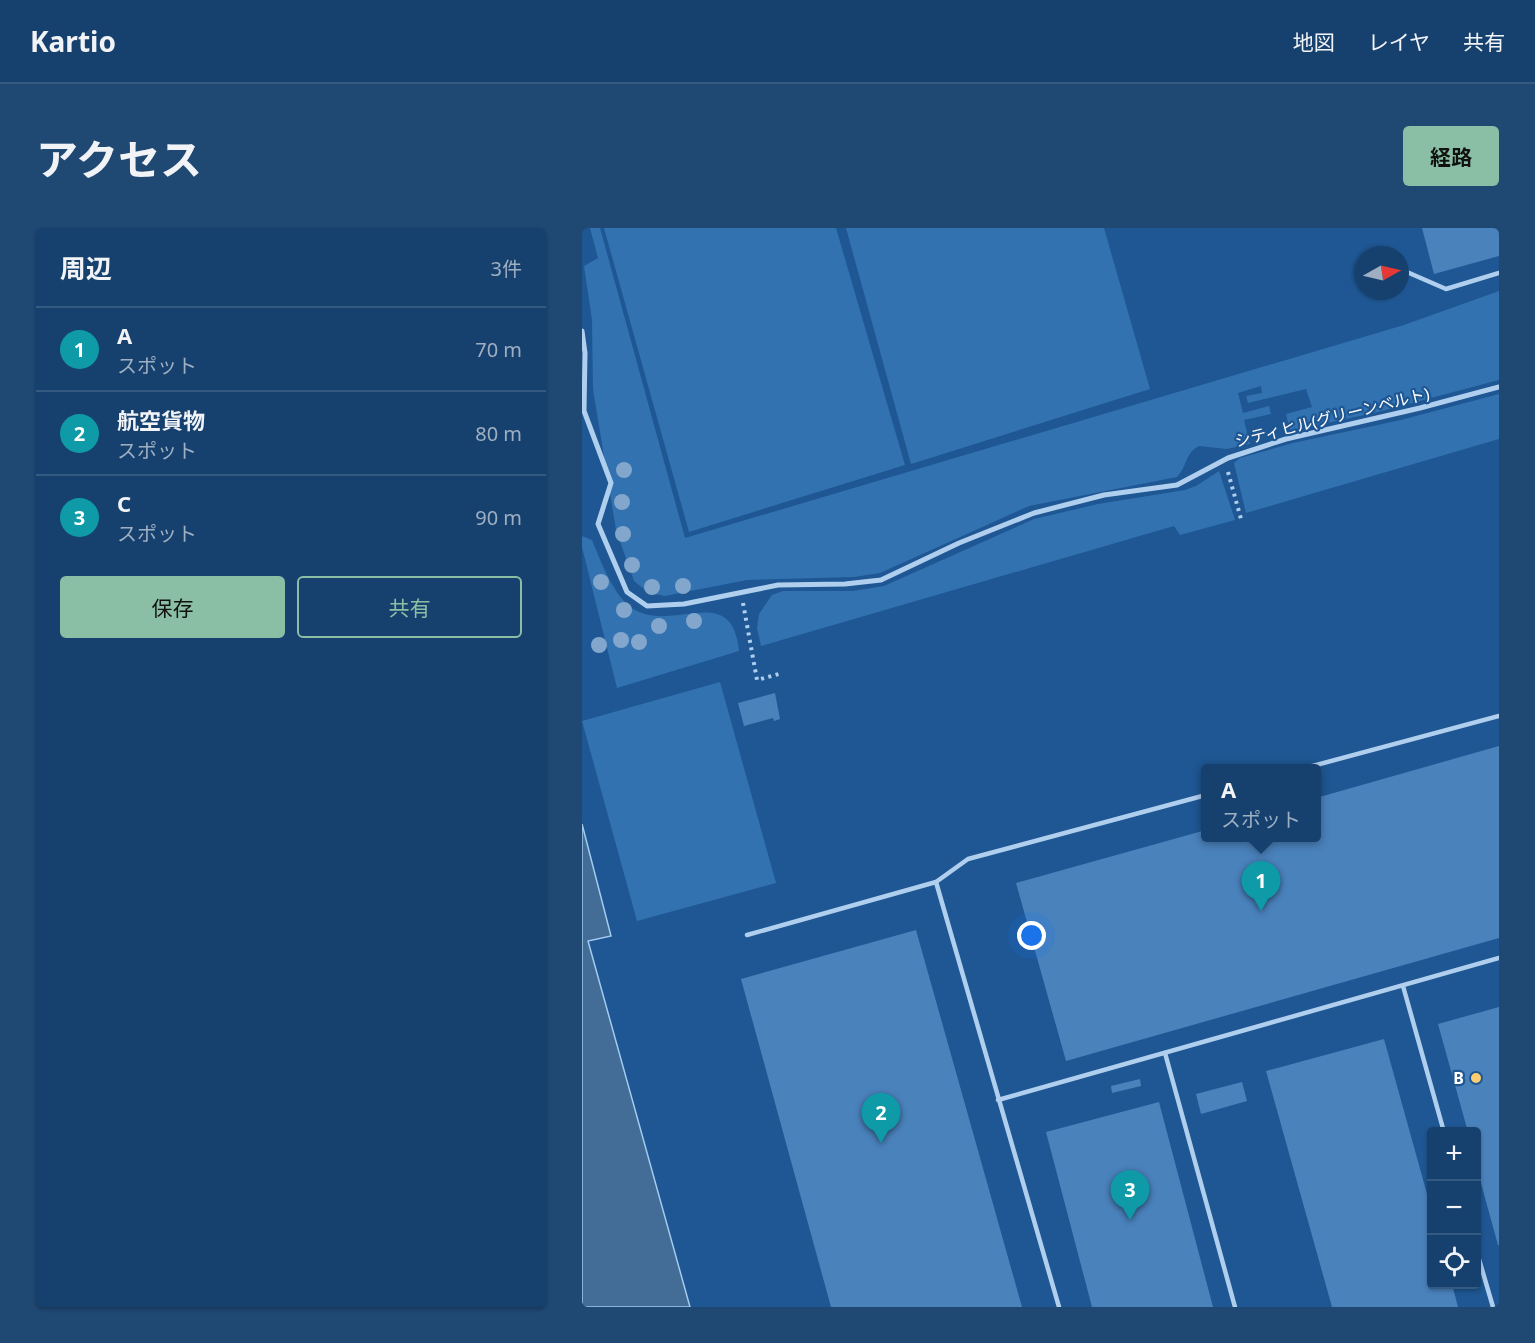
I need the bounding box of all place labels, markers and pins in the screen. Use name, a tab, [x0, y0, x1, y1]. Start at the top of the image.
pin: 1	[1242, 862, 1280, 911]
place label: B	[1453, 1067, 1464, 1089]
marker: B	[1469, 1071, 1483, 1085]
pin: 2	[862, 1094, 900, 1143]
pin: 3	[1110, 1170, 1150, 1220]

